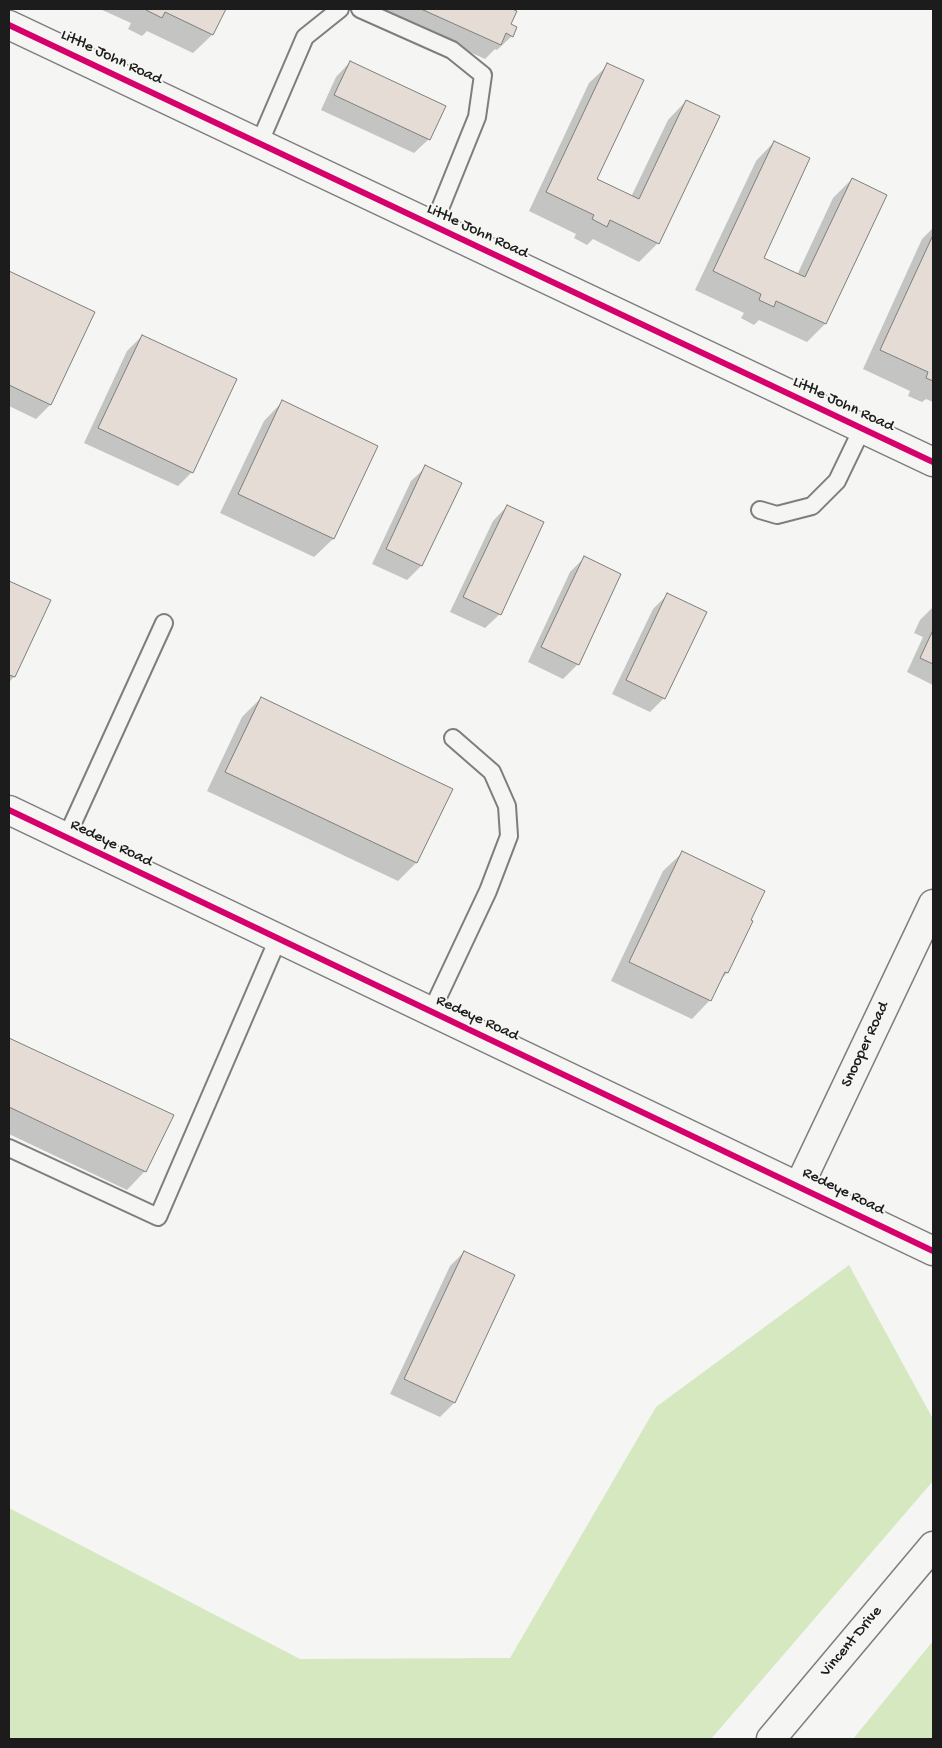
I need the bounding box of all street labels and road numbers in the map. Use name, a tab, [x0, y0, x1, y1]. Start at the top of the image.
street label: Little John Road	[57, 26, 165, 90]
street label: Little John Road	[423, 200, 531, 264]
street label: Little John Road	[789, 373, 897, 437]
street label: Redeye Road	[67, 816, 155, 872]
street label: Redeye Road	[433, 991, 521, 1047]
street label: Snooper Road	[838, 999, 894, 1091]
street label: Redeye Road	[799, 1164, 887, 1220]
street label: Vincent Drive	[817, 1603, 887, 1681]

